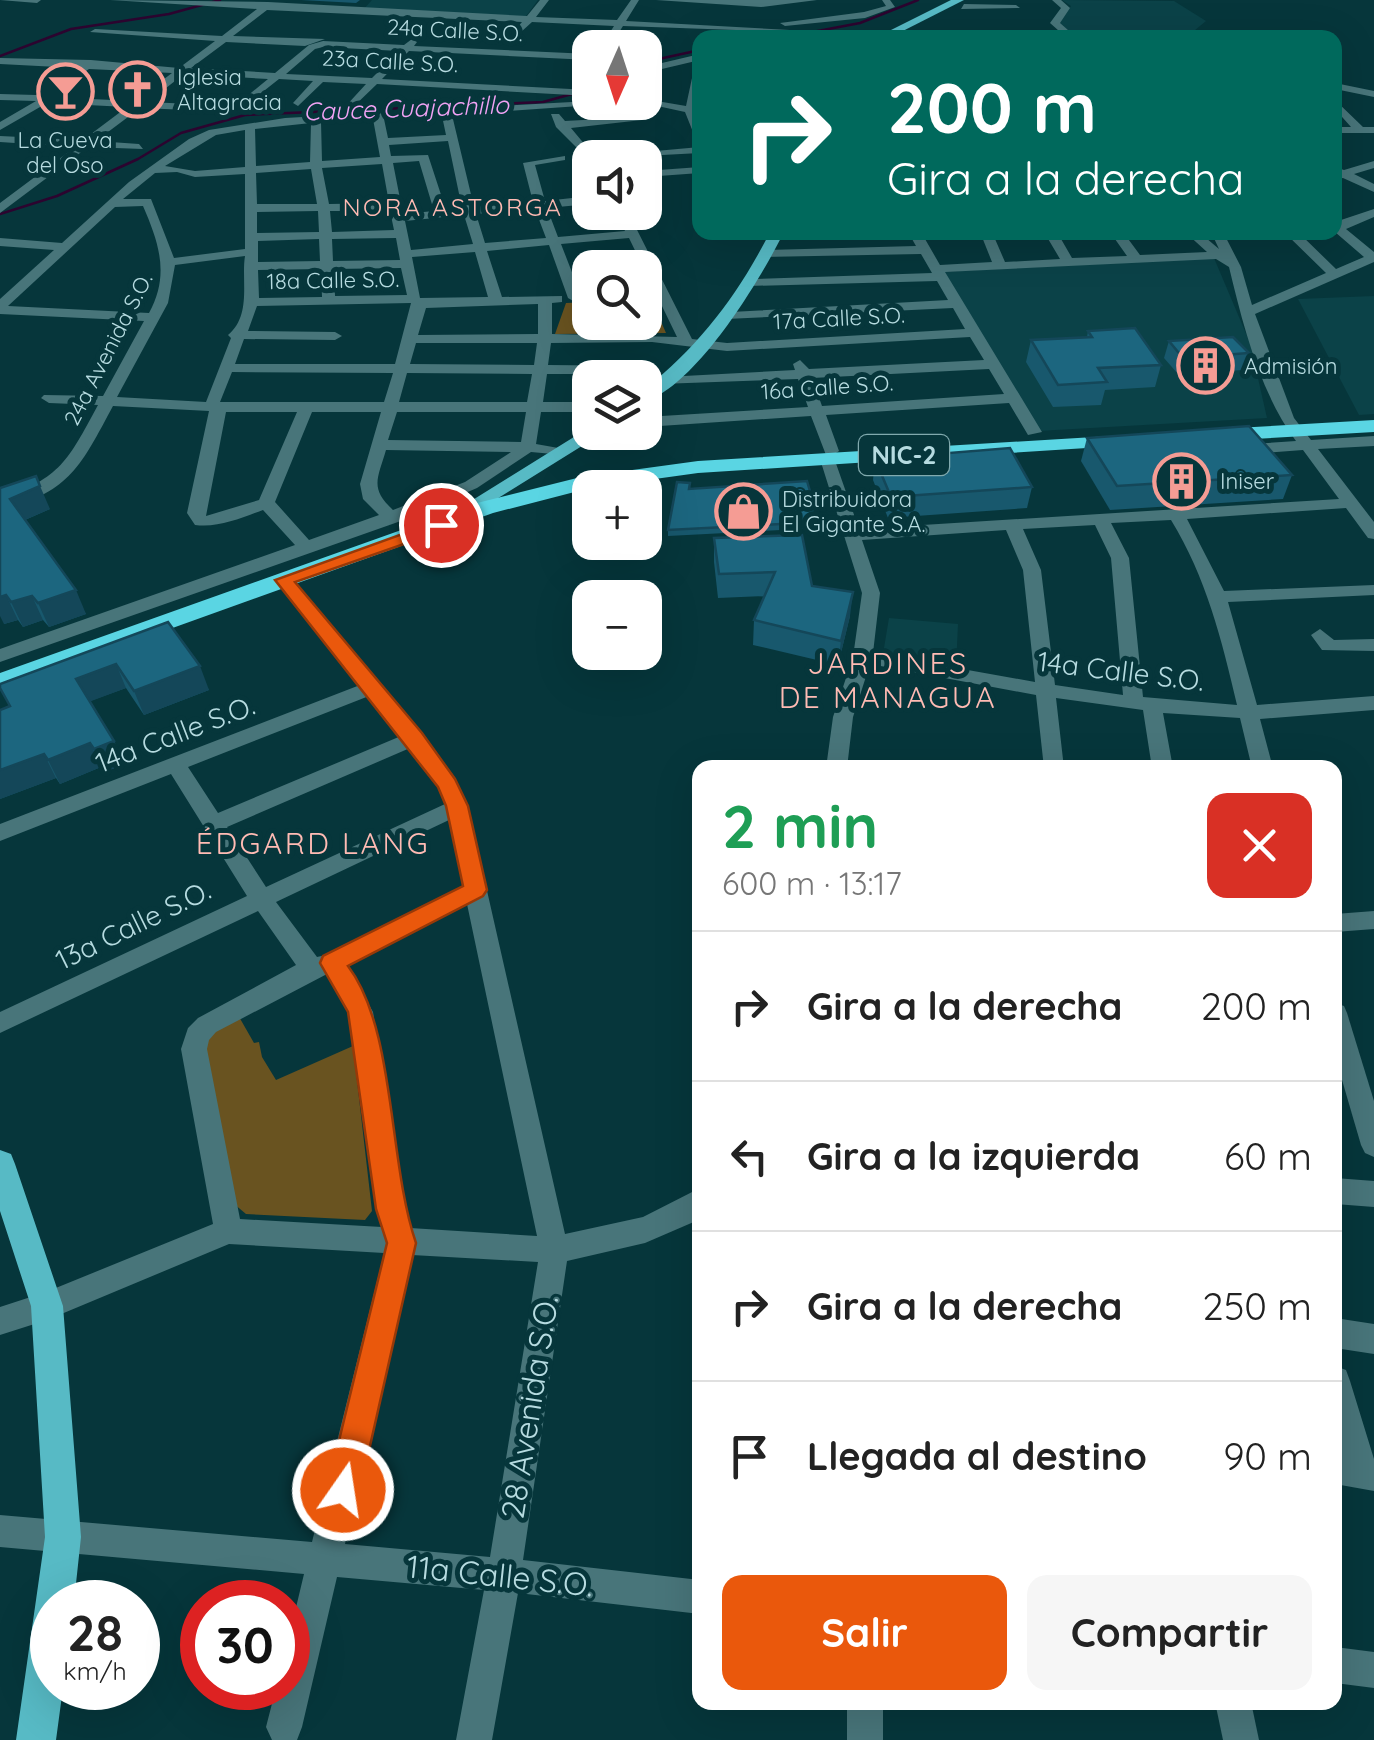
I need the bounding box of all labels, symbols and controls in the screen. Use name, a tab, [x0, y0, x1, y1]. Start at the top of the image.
street label: 24a Calle S.O.	[386, 12, 524, 48]
north arrow	[572, 30, 662, 120]
map controls	[572, 30, 662, 670]
street label: 23a Calle S.O.	[321, 43, 459, 79]
church icon: Iglesia Altagracia	[108, 60, 168, 120]
bar icon: La Cueva del Oso	[35, 62, 95, 122]
place label: Iglesia Altagracia	[177, 63, 282, 116]
text: 200 m	[887, 63, 1097, 151]
icon: right	[722, 70, 852, 200]
water label: Cauce Cuajachillo	[303, 88, 510, 127]
place label: La Cueva del Oso	[17, 126, 113, 179]
button: sound	[572, 140, 662, 230]
text: Gira a la derecha	[887, 150, 1244, 206]
district label: NORA ASTORGA	[342, 191, 564, 222]
button: search	[572, 250, 662, 340]
street label: 18a Calle S.O.	[266, 265, 400, 295]
street label: 24a Avenida S.O.	[57, 268, 159, 430]
street label: 17a Calle S.O.	[772, 301, 906, 335]
building icon: Admisión	[1175, 336, 1235, 396]
place label: Admisión	[1244, 352, 1337, 380]
button: layers	[572, 360, 662, 450]
street label: 16a Calle S.O.	[760, 368, 894, 406]
road number: NIC-2	[859, 435, 949, 475]
building icon: Iniser	[1151, 451, 1211, 511]
place label: Iniser	[1220, 467, 1275, 495]
button: +	[572, 470, 662, 560]
shop icon: Distribuidora El Gigante S.A.	[713, 482, 773, 542]
pin	[399, 483, 484, 568]
place label: Distribuidora El Gigante S.A.	[782, 485, 926, 538]
icon: arrive	[414, 498, 469, 553]
button: −	[572, 580, 662, 670]
street label: 14a Calle S.O.	[1036, 643, 1207, 698]
district label: JARDINES DE MANAGUA	[779, 644, 997, 716]
street label: 14a Calle S.O.	[90, 687, 259, 780]
text: 2 min	[722, 788, 878, 863]
button: close	[1207, 793, 1312, 898]
district label: ÉDGARD LANG	[196, 824, 430, 862]
text: 600 m · 13:17	[722, 863, 902, 903]
street label: 13a Calle S.O.	[49, 872, 216, 977]
icon: right	[722, 979, 777, 1034]
text: Gira a la derecha	[807, 982, 1122, 1030]
text: 200 m	[1201, 982, 1312, 1030]
icon: left	[722, 1129, 777, 1184]
text: Gira a la izquierda	[807, 1132, 1140, 1180]
text: 60 m	[1224, 1132, 1312, 1180]
icon: right	[722, 1279, 777, 1334]
text: Gira a la derecha	[807, 1282, 1122, 1330]
text: 250 m	[1203, 1282, 1312, 1330]
street label: 28 Avenida S.O.	[492, 1292, 566, 1521]
icon: arrive	[722, 1429, 777, 1484]
text: Llegada al destino	[807, 1432, 1147, 1480]
text: 90 m	[1223, 1432, 1312, 1480]
position arrow	[291, 1438, 395, 1542]
street label: 11a Calle S.O.	[405, 1545, 595, 1605]
button: Salir	[722, 1575, 1007, 1690]
button: Compartir	[1027, 1575, 1312, 1690]
speed limit sign: 30	[180, 1580, 310, 1710]
text: 28	[67, 1601, 123, 1664]
text: km/h	[63, 1655, 127, 1686]

